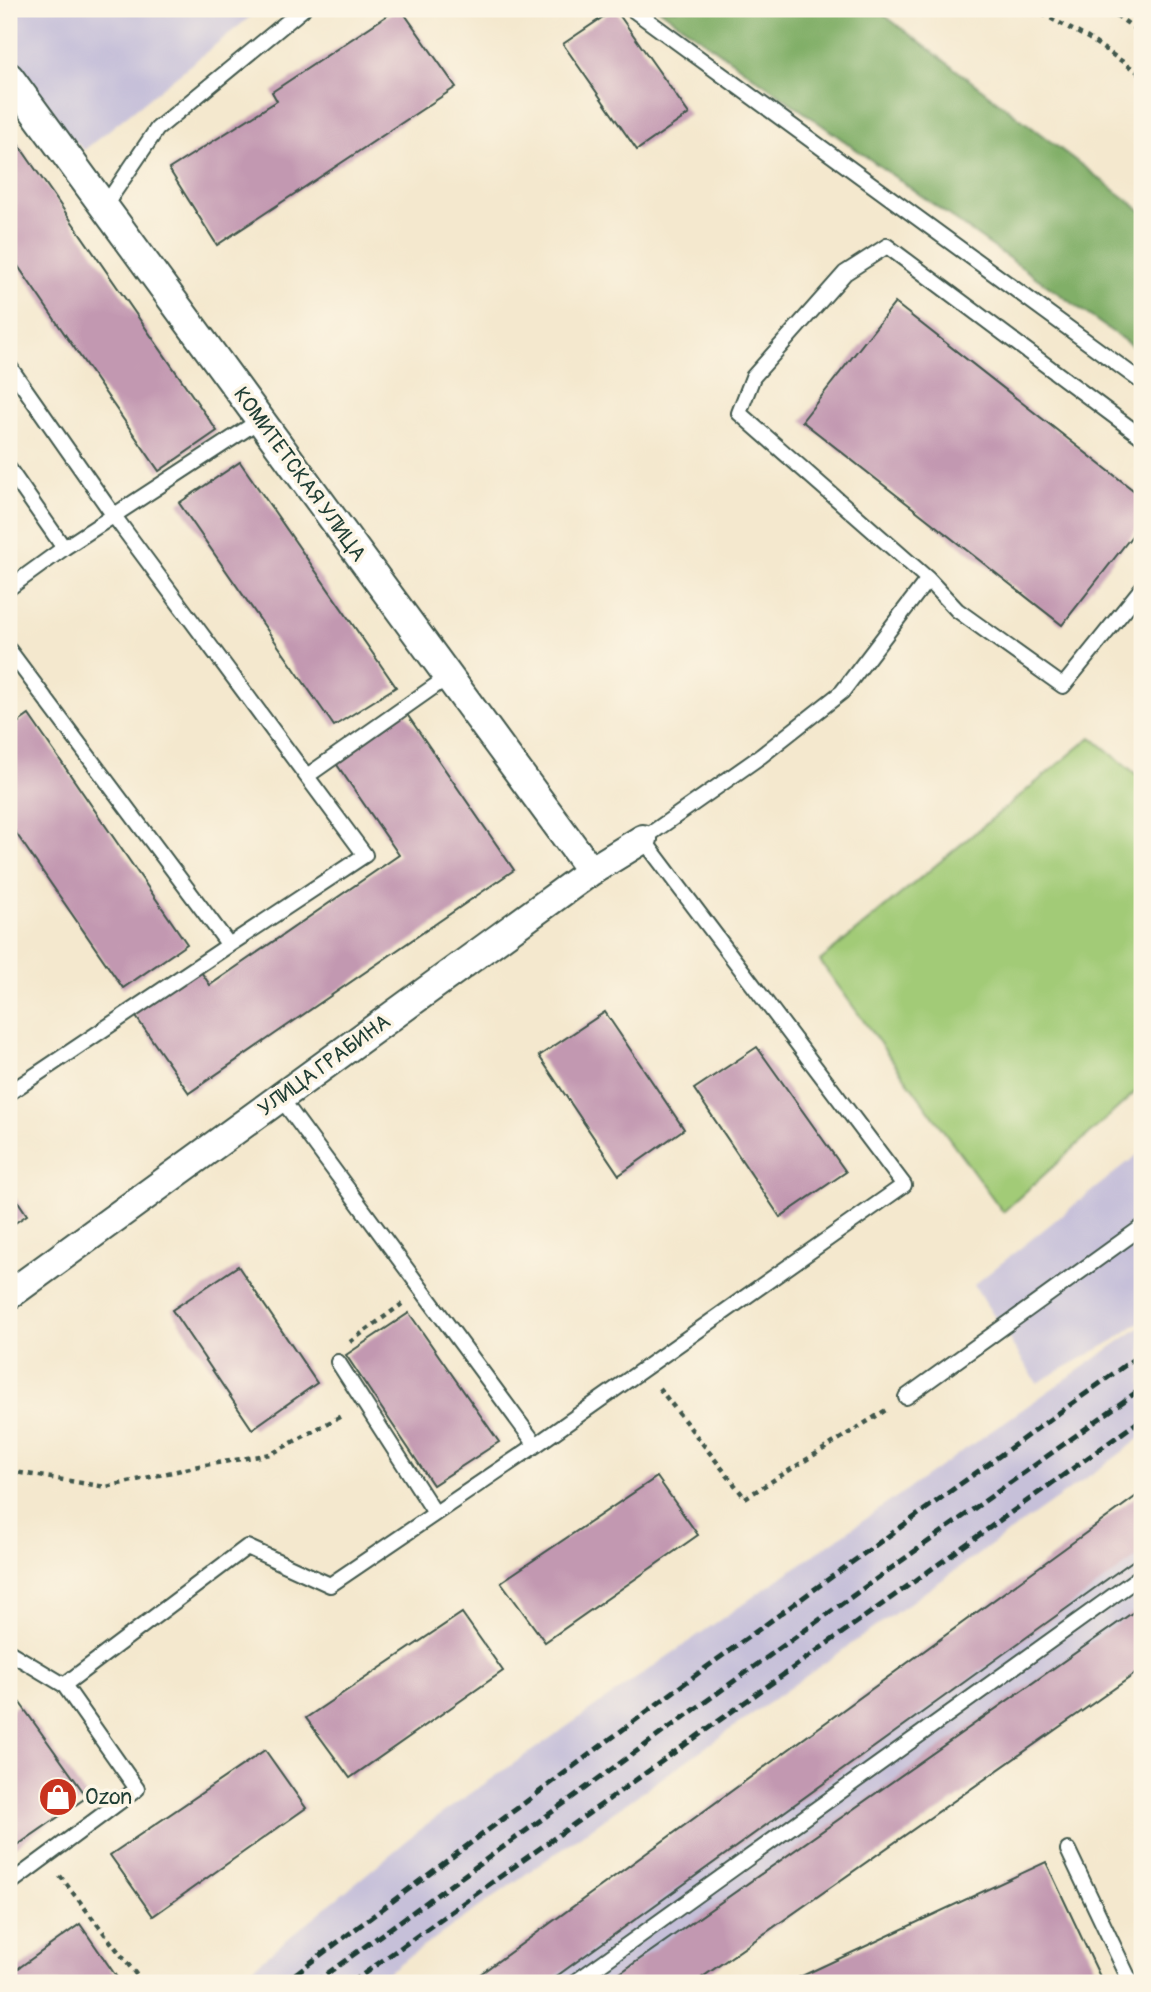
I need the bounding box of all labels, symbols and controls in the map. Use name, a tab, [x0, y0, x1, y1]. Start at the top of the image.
street label: КОМИТЕТСКАЯ УЛИЦА	[227, 382, 372, 567]
street label: УЛИЦА ГРАБИНА	[253, 1008, 396, 1123]
shop icon: Ozon	[37, 1776, 79, 1818]
place label: Ozon	[85, 1784, 132, 1811]

